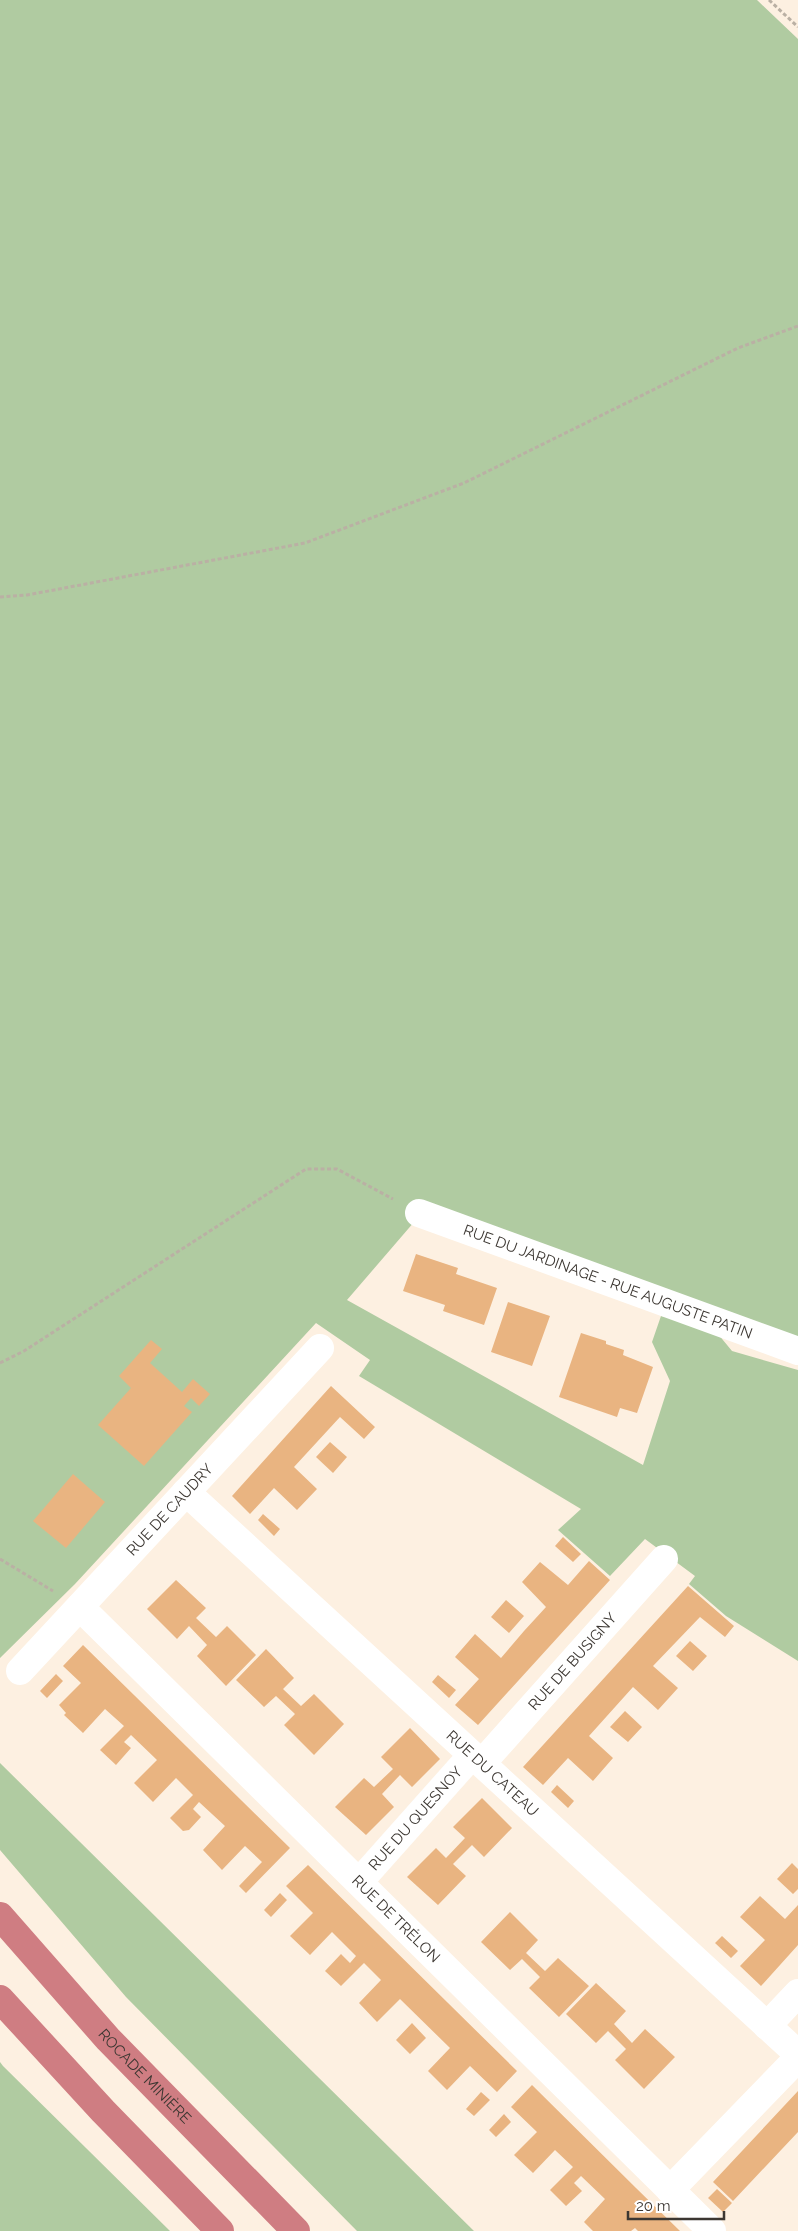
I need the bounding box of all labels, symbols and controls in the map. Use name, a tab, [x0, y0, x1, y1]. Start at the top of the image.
street label: RUE DU JARDINAGE - RUE AUGUSTE PATIN	[461, 1221, 755, 1343]
street label: RUE DE CAUDRY	[123, 1460, 217, 1559]
street label: RUE DE BUSIGNY	[525, 1609, 621, 1714]
street label: RUE DU CATEAU	[443, 1727, 542, 1820]
street label: RUE DU QUESNOY	[365, 1763, 466, 1874]
street label: RUE DE TRÉLON	[348, 1872, 444, 1966]
street label: ROCADE MINIÈRE	[94, 2025, 195, 2127]
scale bar	[628, 2188, 724, 2220]
text: 20 m	[636, 2197, 671, 2215]

